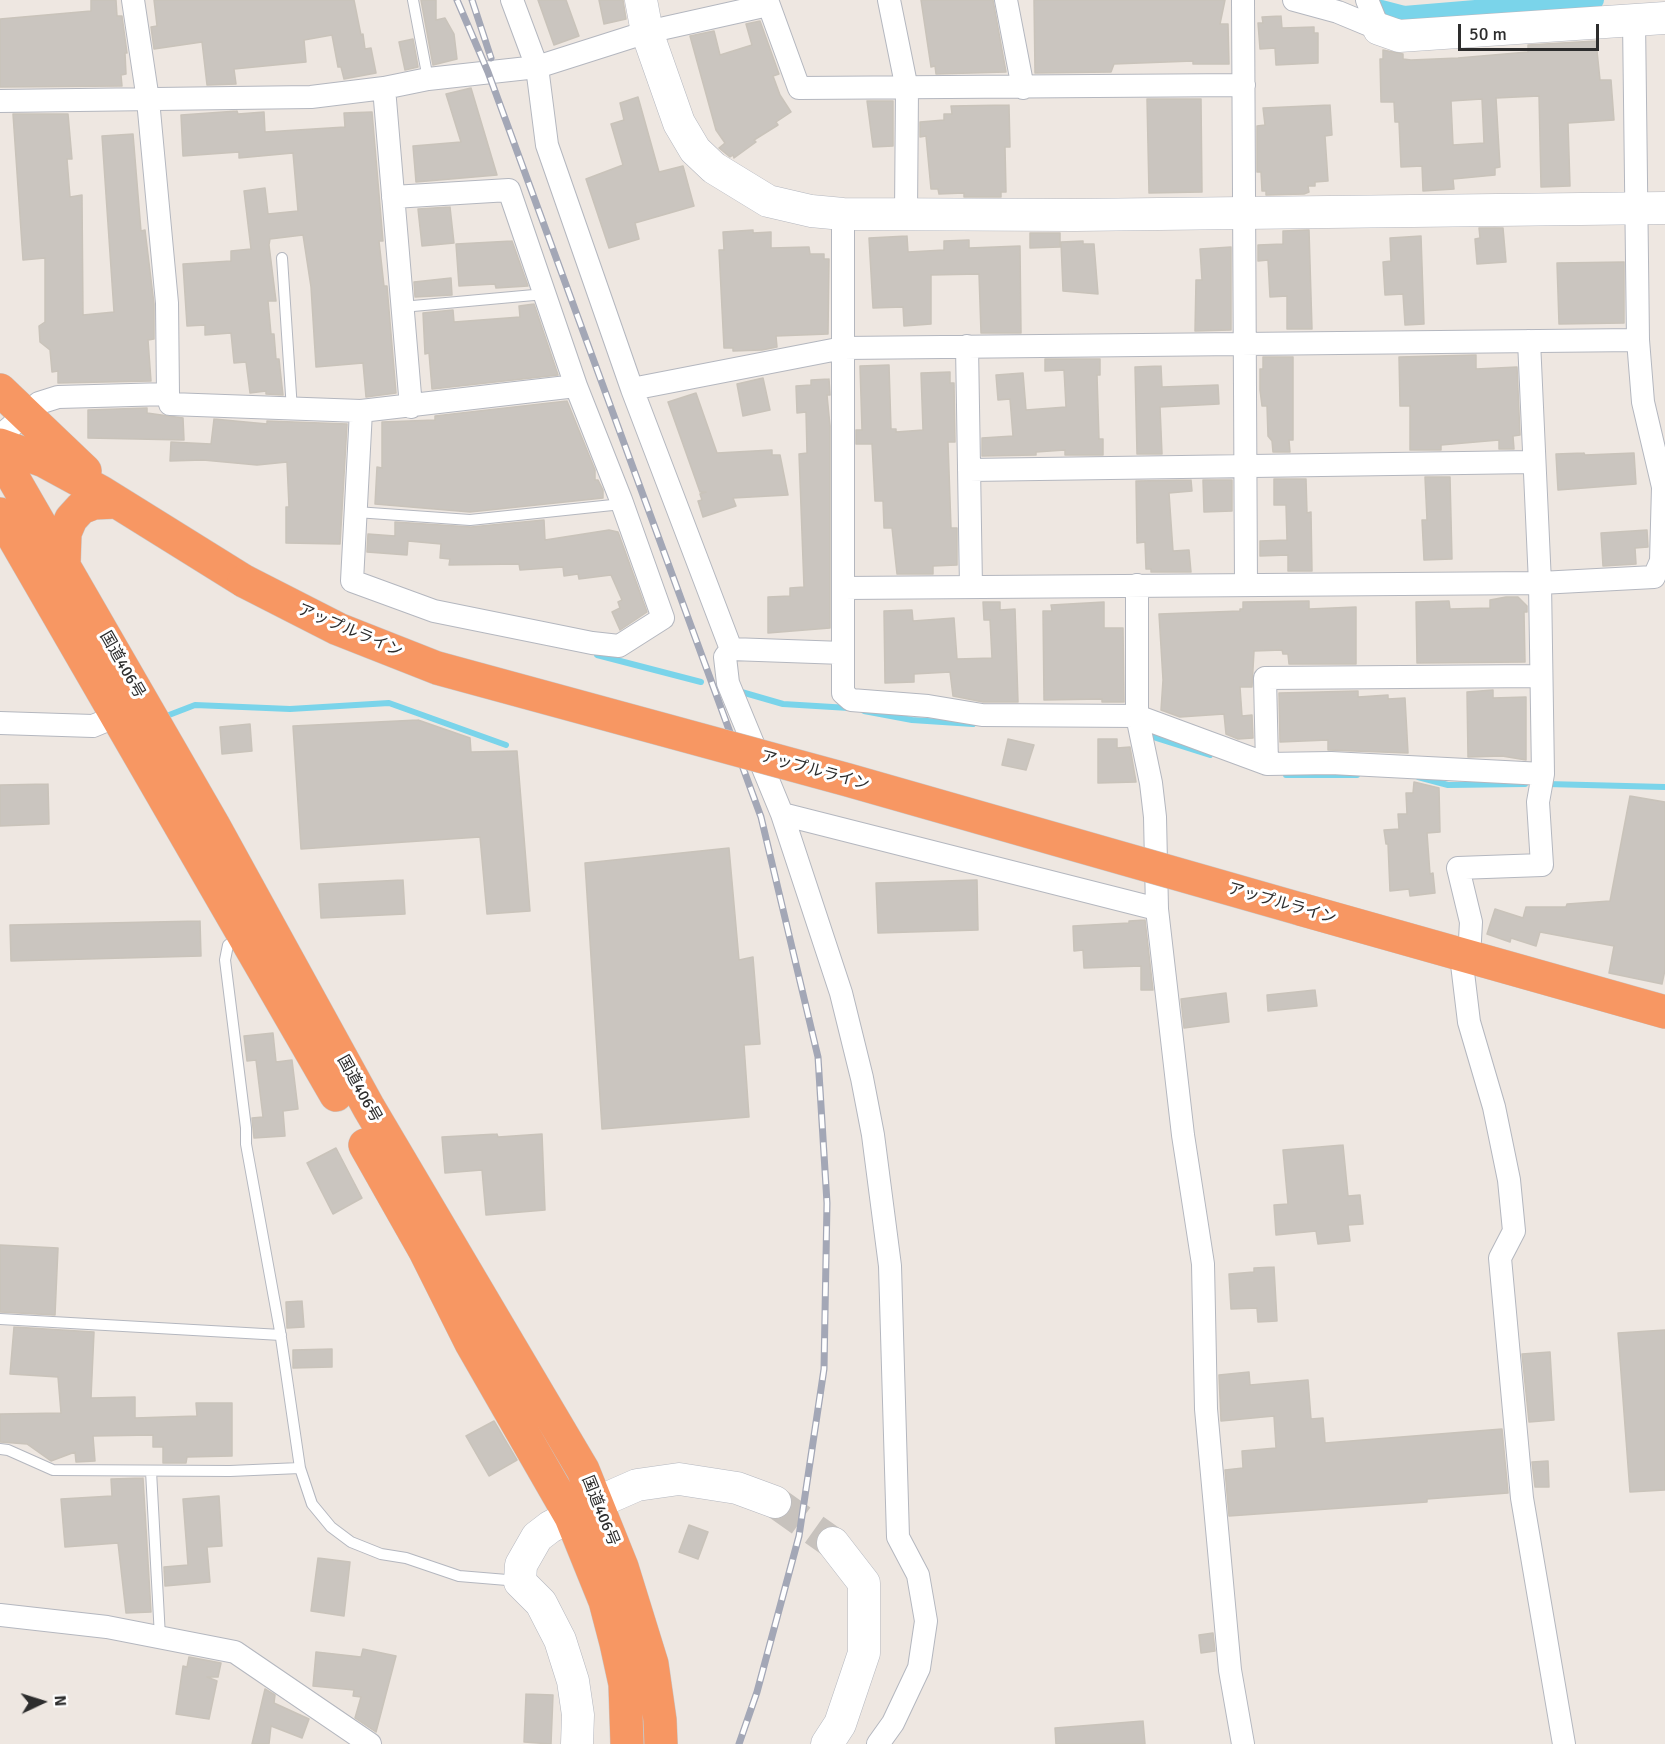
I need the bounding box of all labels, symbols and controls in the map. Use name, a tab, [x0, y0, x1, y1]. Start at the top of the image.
scale bar	[1461, 12, 1602, 50]
text: 50 m	[1469, 23, 1507, 45]
street label: アップルライン	[295, 600, 405, 662]
street label: 国道406号	[95, 628, 149, 702]
street label: アップルライン	[758, 747, 872, 795]
street label: アップルライン	[1226, 879, 1338, 929]
street label: 国道406号	[333, 1052, 385, 1126]
street label: 国道406号	[577, 1473, 623, 1549]
north arrow	[12, 1672, 72, 1732]
text: N	[50, 1694, 70, 1707]

